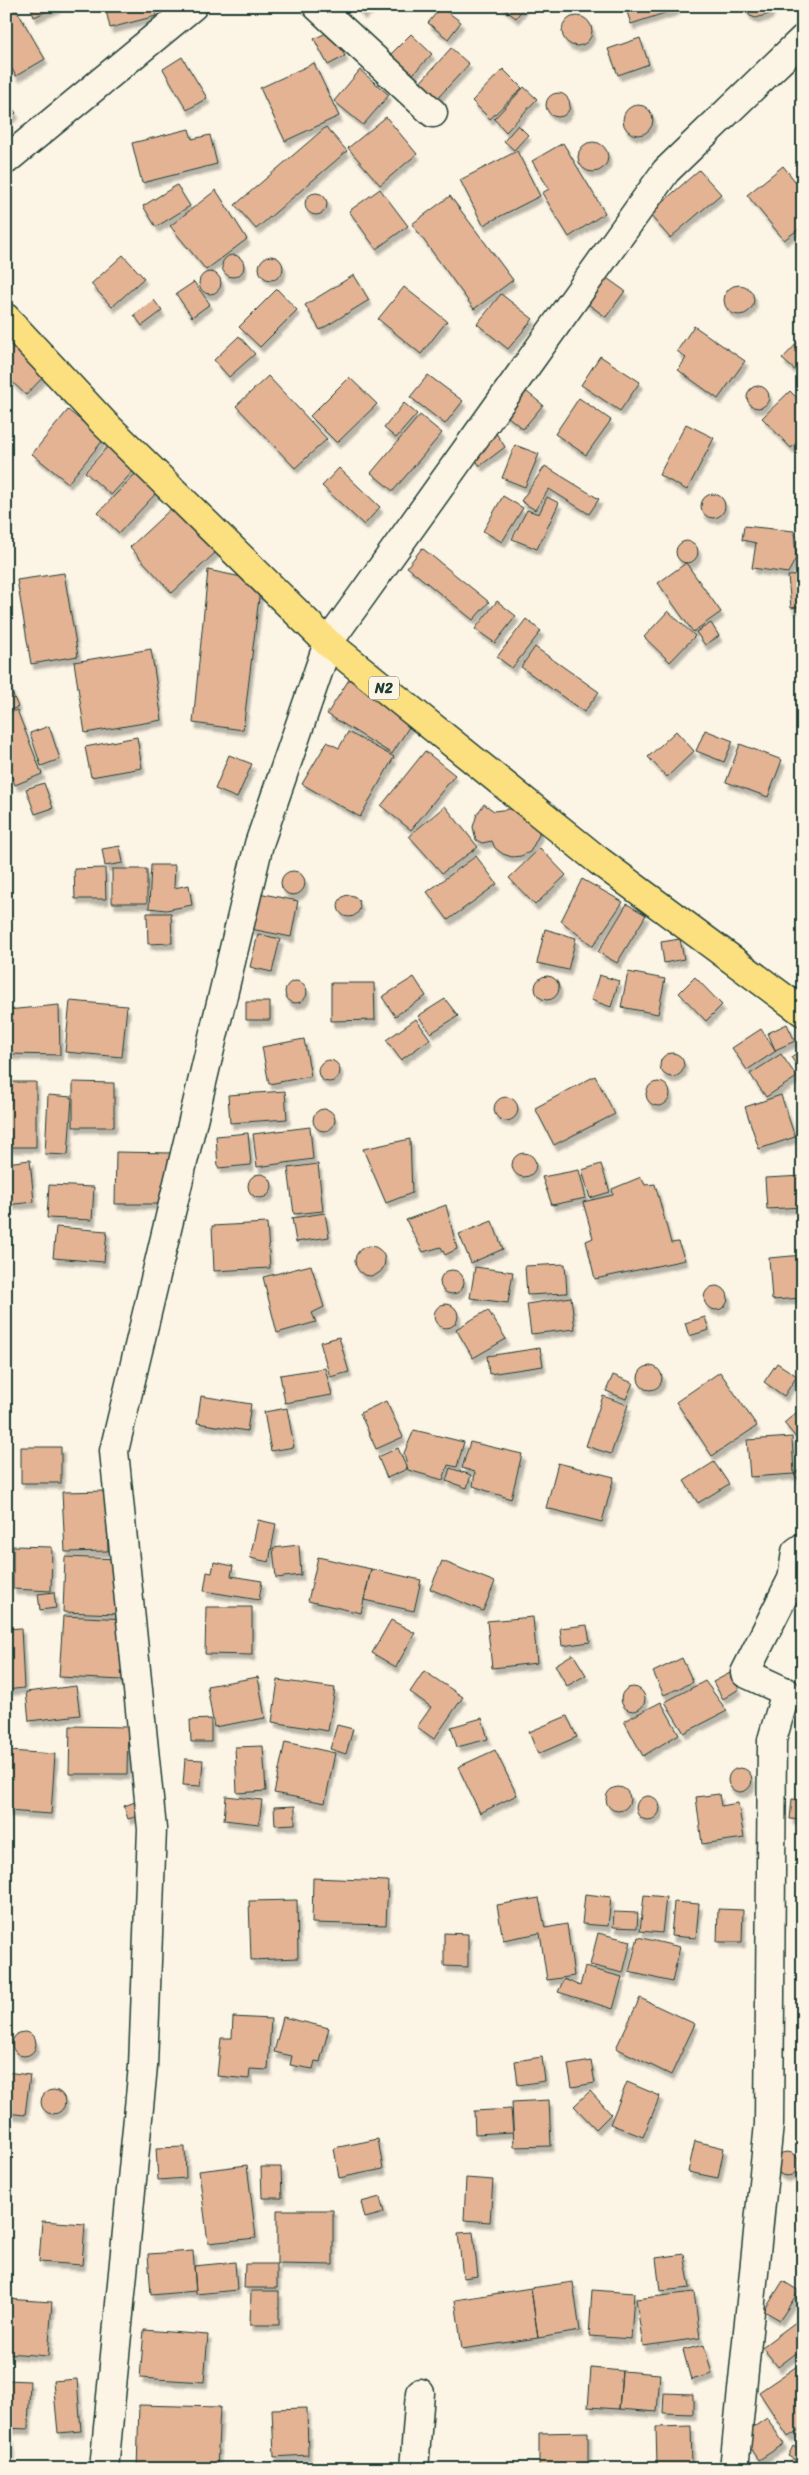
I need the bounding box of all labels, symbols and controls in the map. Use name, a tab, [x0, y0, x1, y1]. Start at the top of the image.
road number: N2	[369, 676, 399, 700]

